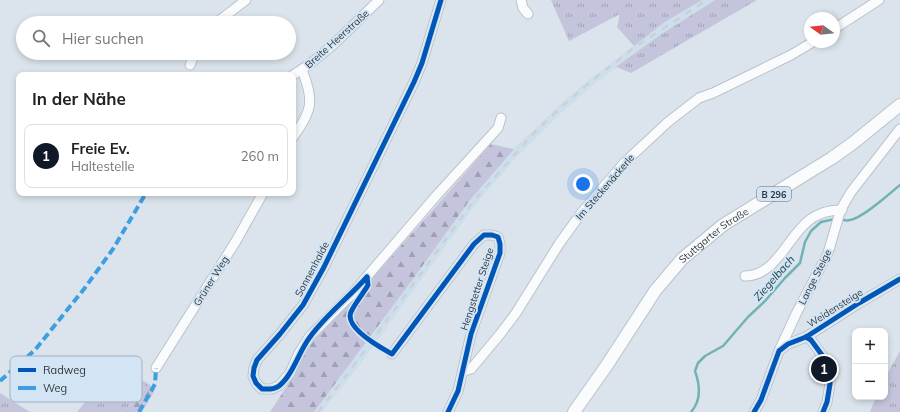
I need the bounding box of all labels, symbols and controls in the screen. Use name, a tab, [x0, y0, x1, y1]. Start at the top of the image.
street label: Breite Heerstraße	[302, 7, 372, 71]
north arrow	[804, 12, 840, 48]
search box	[16, 16, 296, 60]
icon: search	[30, 27, 52, 49]
text: Hier suchen	[62, 29, 144, 48]
text: In der Nähe	[32, 88, 126, 109]
text: Freie Ev.	[71, 139, 130, 158]
text: 1	[42, 148, 50, 164]
text: 260 m	[241, 148, 279, 164]
street label: Im Steckenäckerle	[573, 151, 637, 223]
text: Haltestelle	[71, 158, 135, 174]
your location	[573, 174, 593, 194]
road number: B 296	[757, 187, 791, 201]
street label: Stuttgarter Straße	[676, 205, 751, 266]
street label: Sonnenhalde	[292, 239, 332, 299]
street label: Hengstetter Steige	[457, 246, 497, 332]
street label: Lange Steige	[796, 247, 834, 307]
water label: Ziegelbach	[751, 252, 797, 304]
street label: Grüner Weg	[191, 254, 231, 308]
street label: Weidensteige	[805, 286, 865, 330]
map controls	[852, 328, 888, 400]
button: +	[852, 328, 888, 364]
pin: 1	[811, 354, 837, 384]
legend	[10, 356, 142, 402]
text: Radweg	[43, 363, 86, 377]
button: −	[852, 364, 888, 400]
text: Weg	[43, 381, 67, 395]

